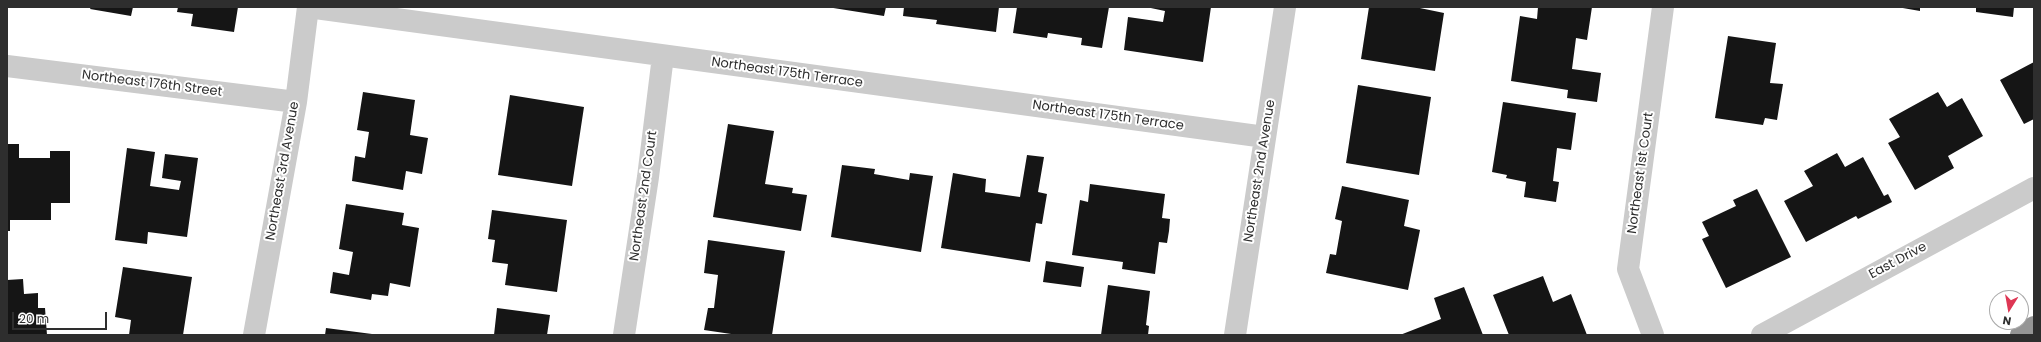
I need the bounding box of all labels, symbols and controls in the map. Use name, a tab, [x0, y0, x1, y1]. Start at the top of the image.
street label: Northeast 175th Terrace	[710, 55, 864, 91]
street label: Northeast 176th Street	[81, 68, 223, 100]
street label: Northeast 175th Terrace	[1031, 98, 1185, 134]
street label: Northeast 2nd Avenue	[1241, 99, 1279, 243]
street label: Northeast 3rd Avenue	[263, 100, 303, 242]
street label: Northeast 1st Court	[1625, 111, 1657, 235]
street label: Northeast 2nd Court	[627, 130, 661, 262]
street label: East Drive	[1867, 239, 1929, 283]
north arrow	[1989, 290, 2029, 330]
scale bar	[14, 304, 109, 330]
text: 20 m	[19, 310, 49, 327]
text: N	[2001, 312, 2012, 329]

